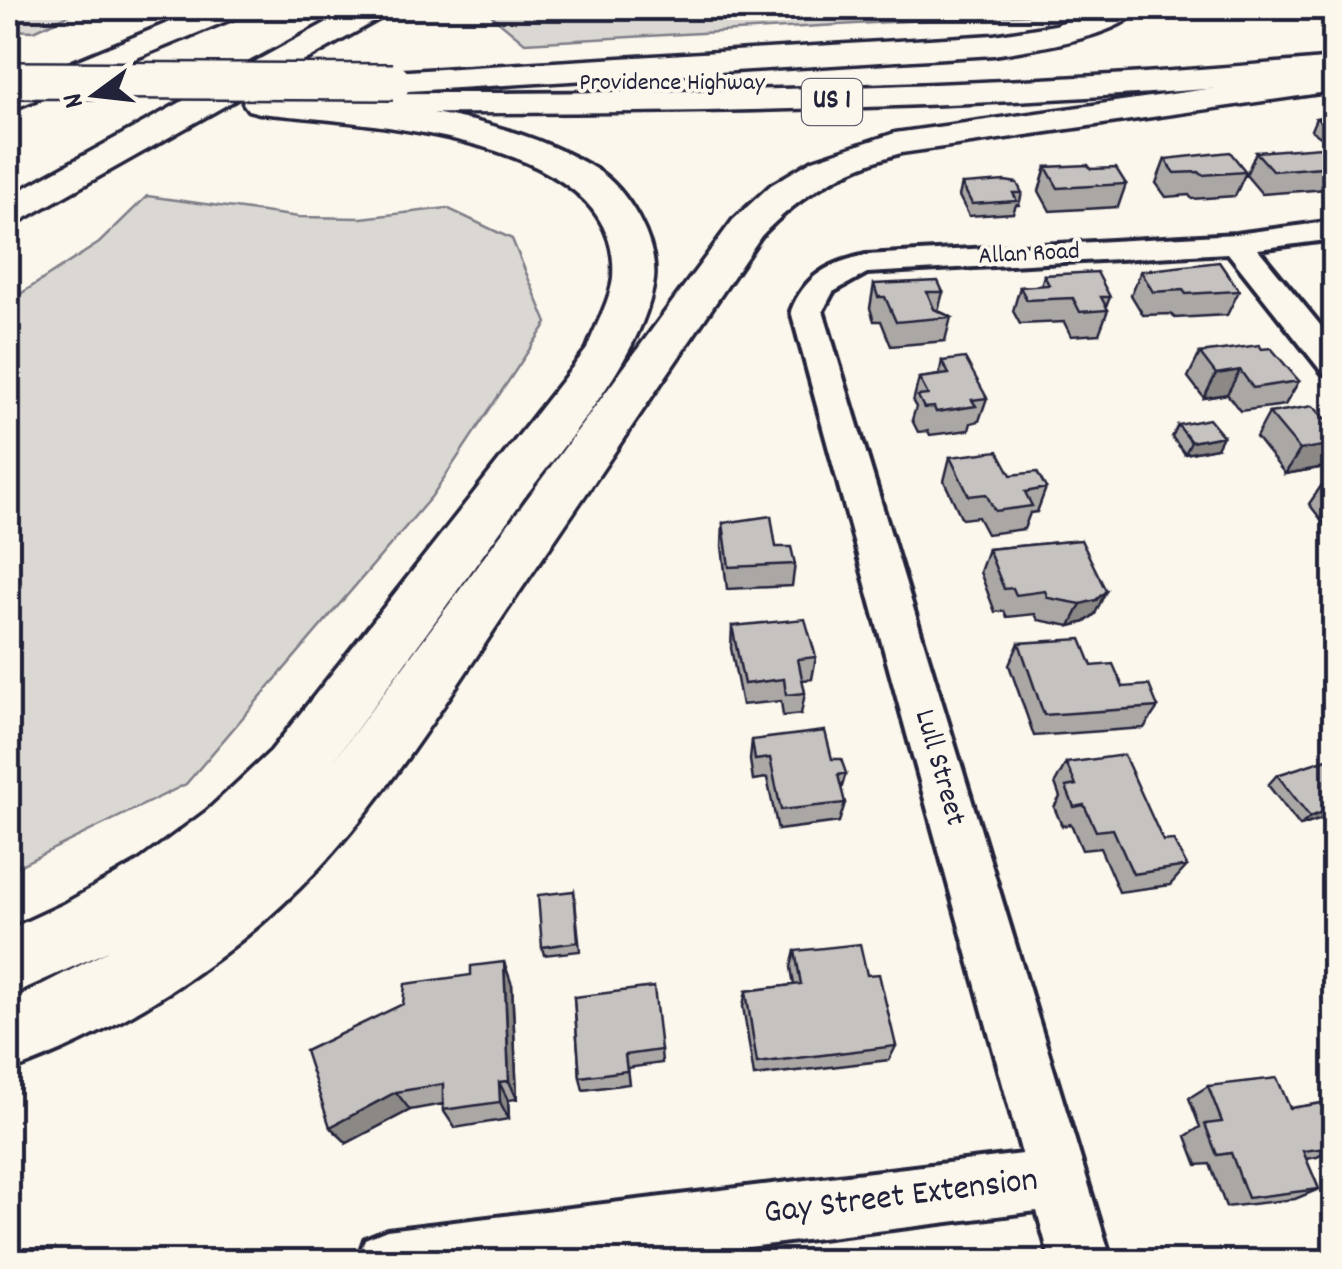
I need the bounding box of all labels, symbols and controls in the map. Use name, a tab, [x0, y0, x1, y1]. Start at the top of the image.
north arrow	[45, 45, 145, 145]
street label: Providence Highway	[579, 66, 766, 102]
road number: US 1	[802, 79, 862, 125]
text: N	[55, 88, 97, 112]
street label: Allan Road	[977, 234, 1081, 276]
street label: Lull Street	[901, 705, 975, 831]
street label: Gay Street Extension	[761, 1156, 1041, 1240]

